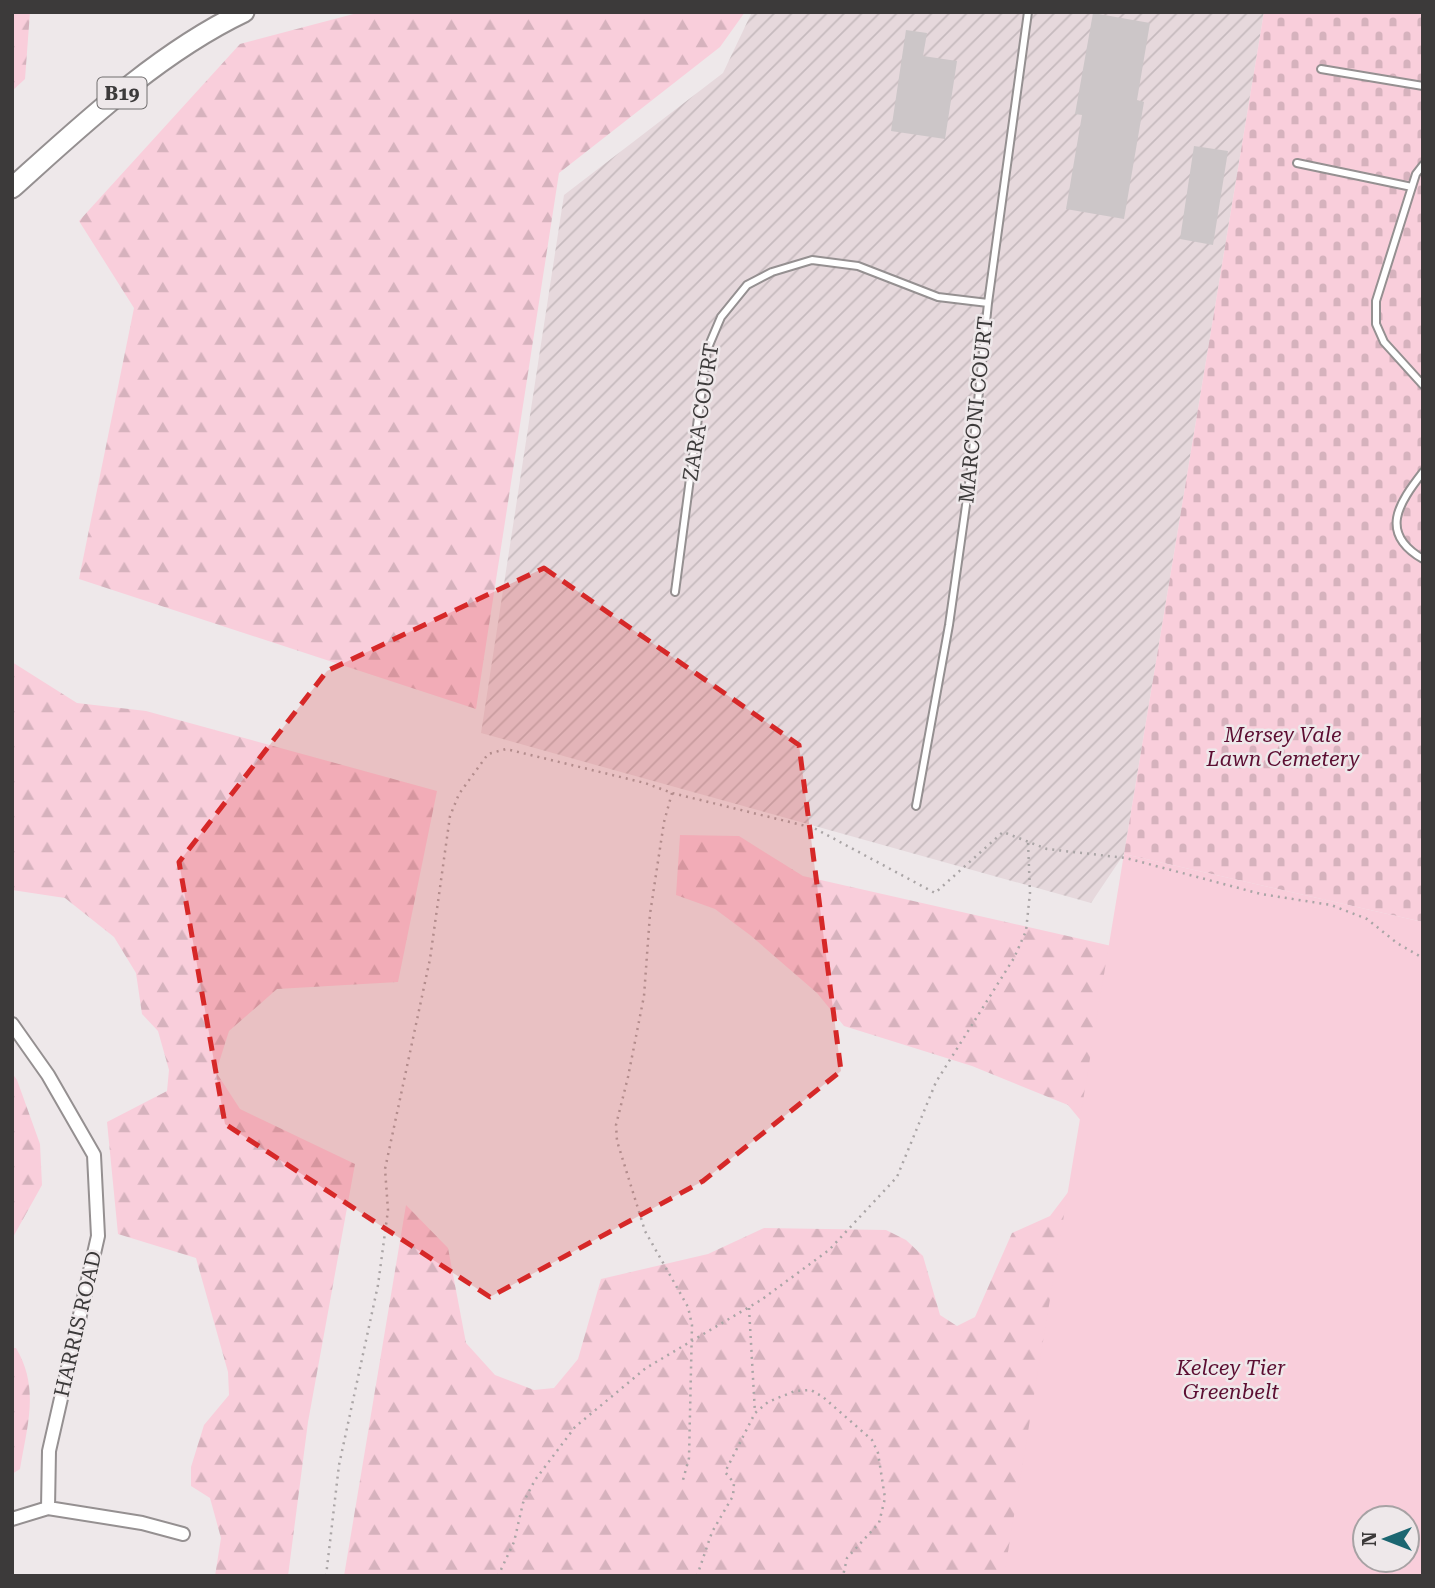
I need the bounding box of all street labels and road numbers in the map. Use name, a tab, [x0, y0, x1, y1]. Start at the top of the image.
road number: B19	[97, 78, 146, 108]
street label: MARCONI COURT	[954, 315, 998, 505]
street label: ZARA COURT	[678, 341, 724, 483]
street label: HARRIS ROAD	[50, 1249, 106, 1399]

